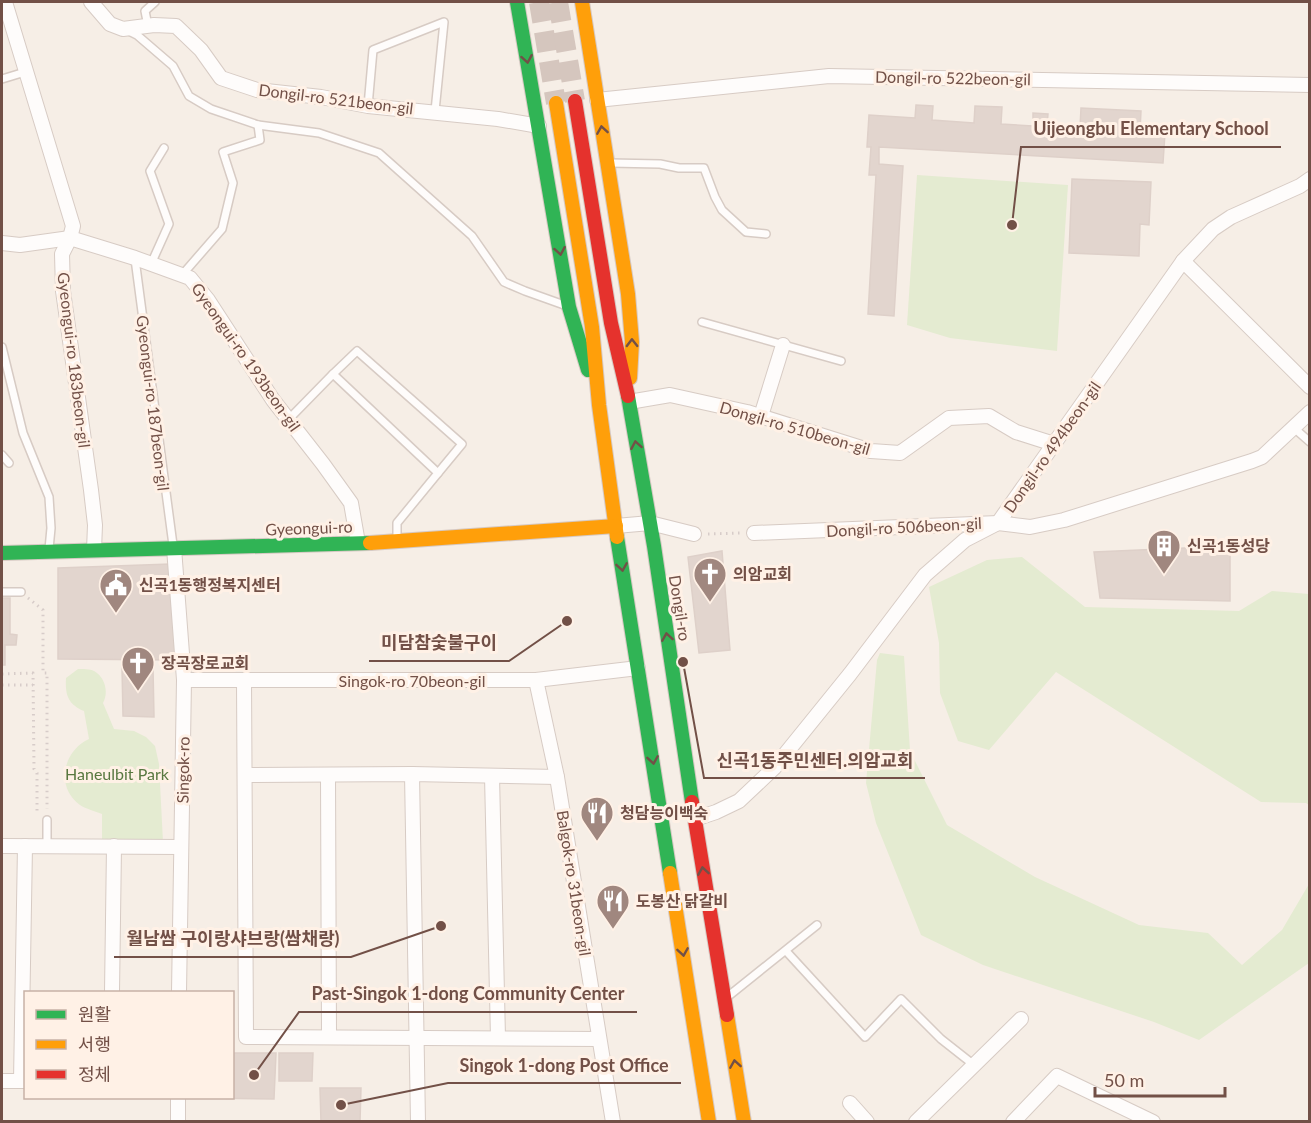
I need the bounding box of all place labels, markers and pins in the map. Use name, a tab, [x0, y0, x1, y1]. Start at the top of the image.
callout: Uijeongbu Elementary School	[1021, 111, 1281, 147]
building icon: 신곡1동성당	[1146, 528, 1182, 575]
place label: 신곡1동성당	[1187, 536, 1270, 555]
church icon: 의암교회	[692, 556, 728, 603]
place label: 의암교회	[733, 564, 792, 583]
public building icon: 신곡1동행정복지센터	[98, 567, 134, 614]
place label: 신곡1동행정복지센터	[139, 575, 281, 594]
callout: 미담참숯불구이	[369, 625, 509, 661]
church icon: 장곡장로교회	[120, 645, 156, 692]
place label: 장곡장로교회	[161, 653, 249, 672]
callout: 신곡1동주민센터.의암교회	[704, 742, 925, 778]
restaurant icon: 청담능이백숙	[579, 795, 615, 842]
place label: 청담능이백숙	[620, 803, 709, 822]
restaurant icon: 도봉산 닭갈비	[595, 883, 631, 930]
place label: 도봉산 닭갈비	[636, 891, 728, 910]
callout: 월남쌈 구이랑샤브랑(쌈채랑)	[114, 921, 351, 957]
callout: Past-Singok 1-dong Community Center	[299, 976, 637, 1012]
callout: Singok 1-dong Post Office	[448, 1047, 681, 1083]

